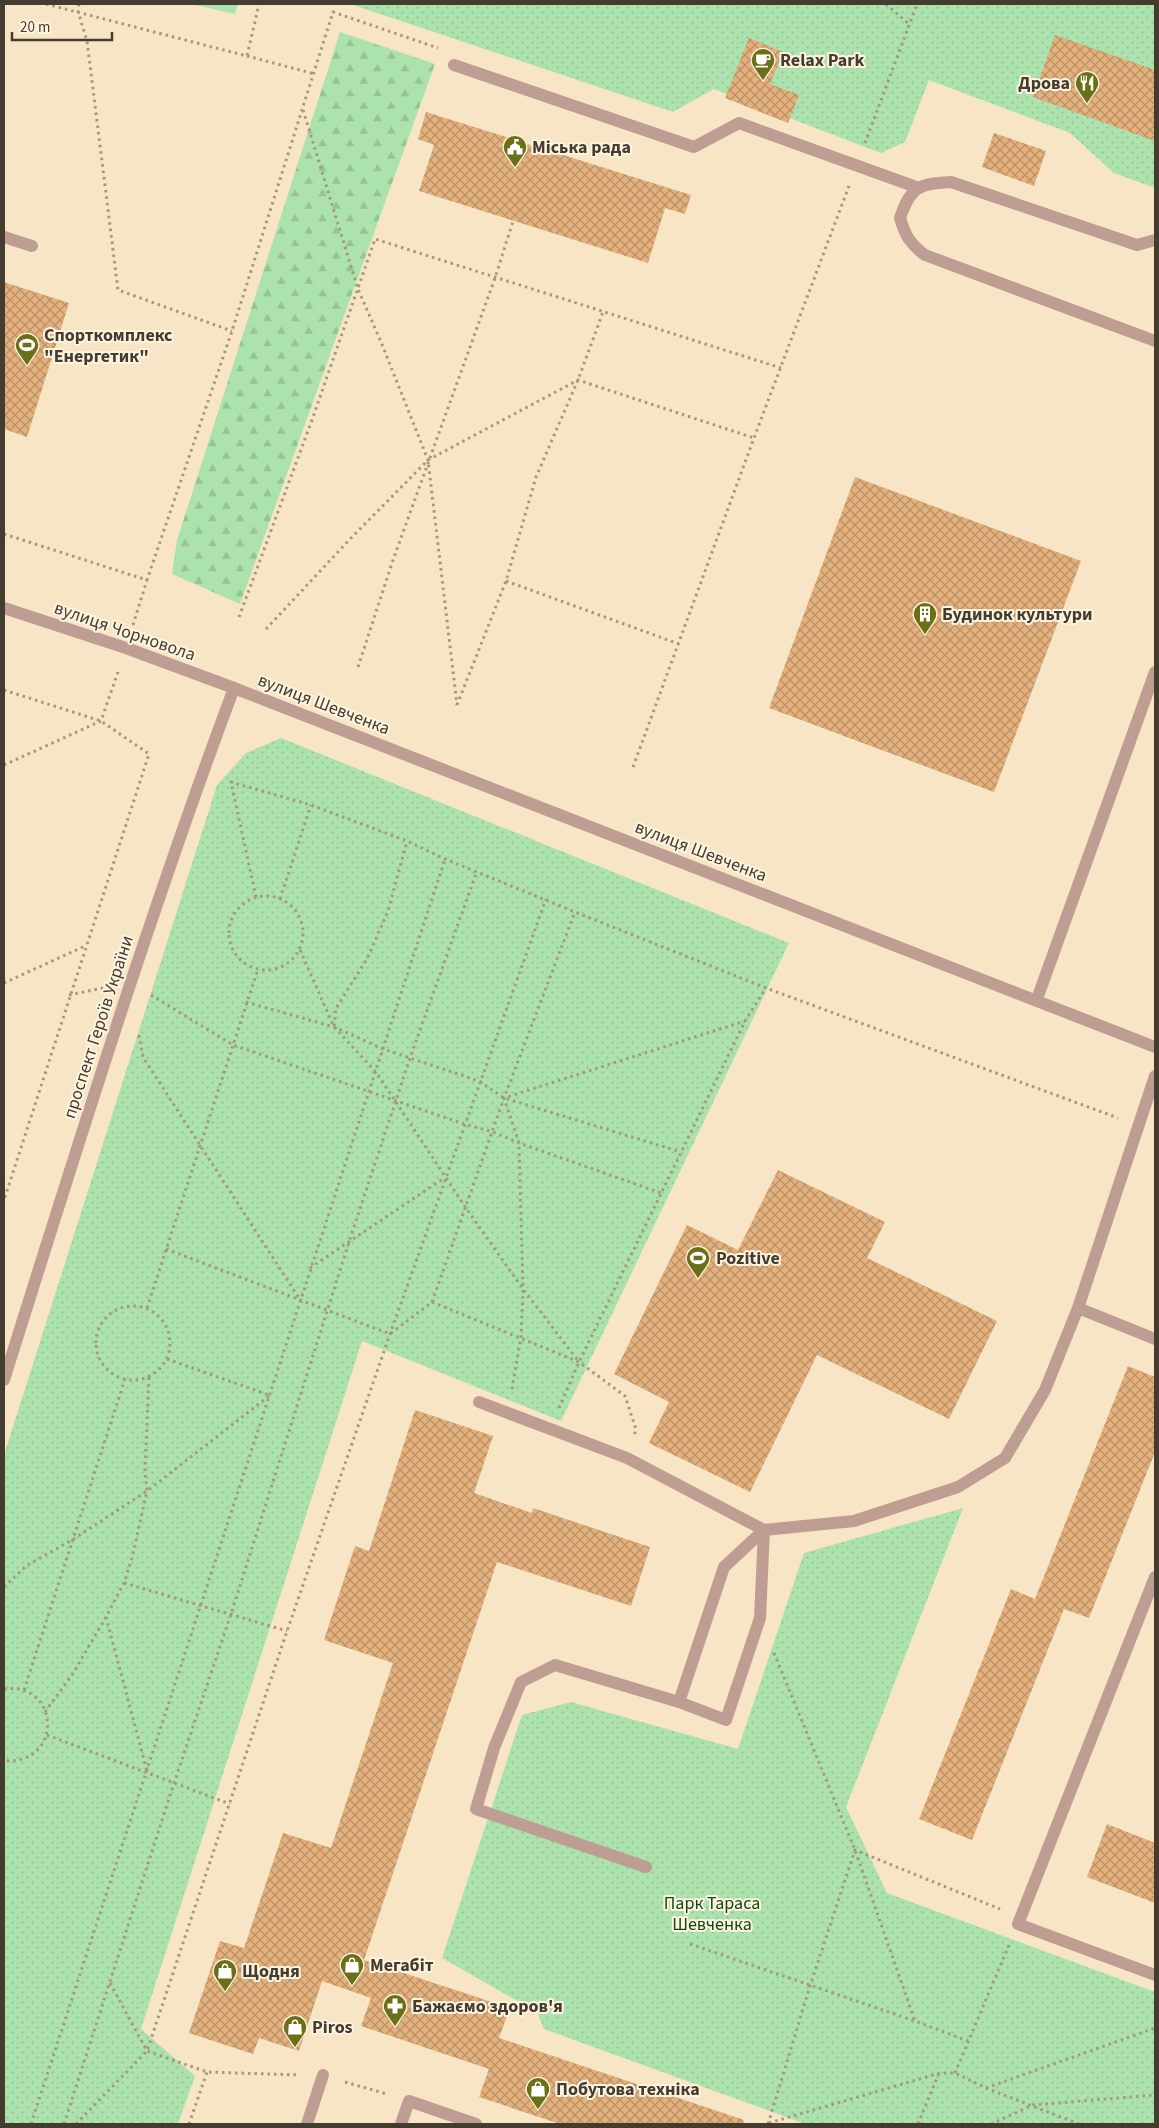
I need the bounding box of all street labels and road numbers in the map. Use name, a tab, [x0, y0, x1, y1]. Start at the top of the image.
street label: вулиця Чорновола	[51, 596, 199, 667]
street label: вулиця Шевченка	[254, 668, 394, 741]
street label: вулиця Шевченка	[631, 815, 771, 888]
street label: проспект Героїв України	[57, 932, 140, 1122]

